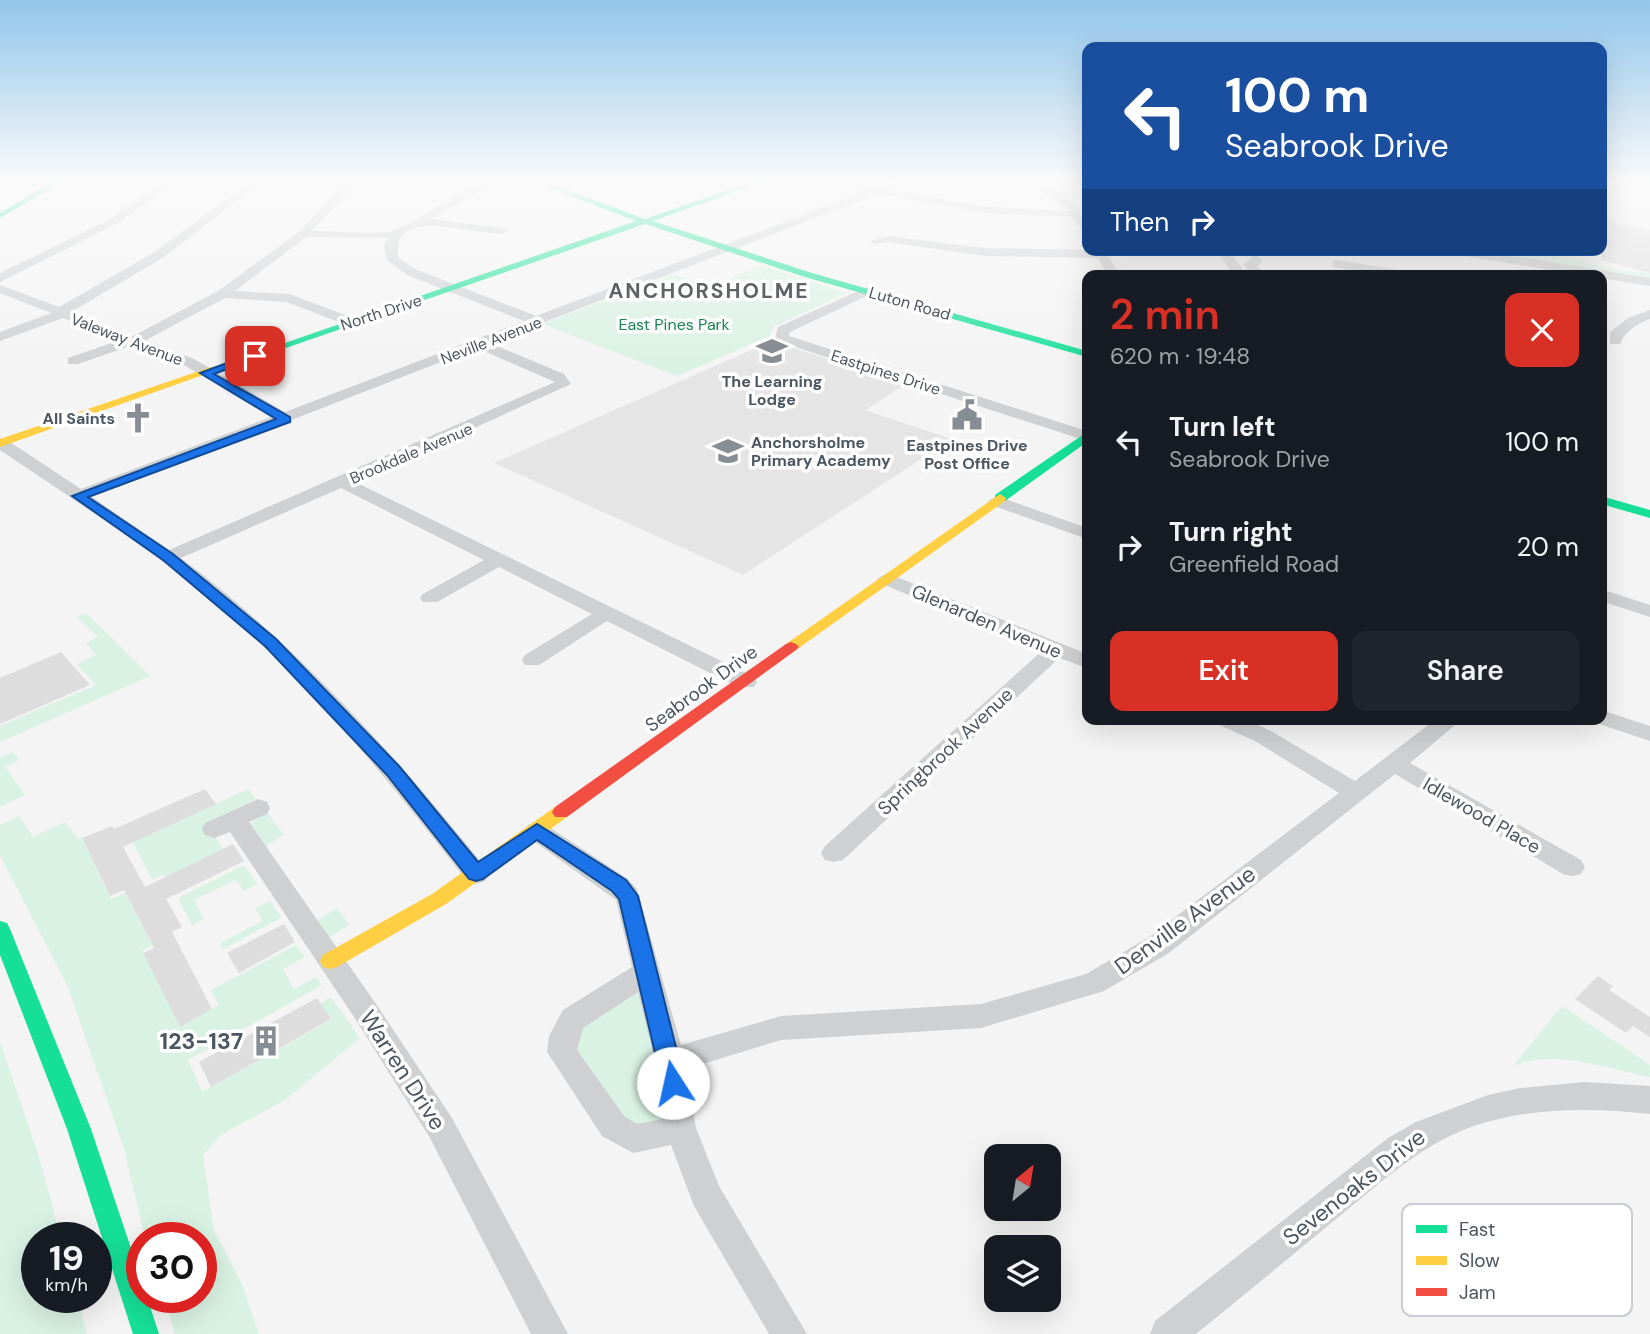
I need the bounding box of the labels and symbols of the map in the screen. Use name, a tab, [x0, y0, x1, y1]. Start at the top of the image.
district label: ANCHORSHOLME	[608, 277, 810, 305]
street label: Luton Road	[867, 282, 953, 325]
street label: North Drive	[338, 289, 424, 335]
street label: Valeway Avenue	[68, 308, 186, 371]
street label: Neville Avenue	[437, 311, 545, 369]
park label: East Pines Park	[618, 314, 730, 335]
pin	[225, 326, 285, 386]
school or university icon: The Learning Lodge	[755, 334, 789, 368]
street label: Eastpines Drive	[828, 345, 943, 400]
place label: The Learning Lodge	[722, 371, 822, 410]
public building icon: Eastpines Drive Post Office	[950, 398, 984, 432]
church icon: All Saints	[121, 401, 155, 435]
place label: All Saints	[43, 408, 115, 429]
street label: Brookdale Avenue	[346, 418, 476, 489]
place label: Anchorsholme Primary Academy	[751, 432, 891, 471]
school or university icon: Anchorsholme Primary Academy	[711, 434, 745, 468]
place label: Eastpines Drive Post Office	[906, 435, 1028, 474]
street label: Glenarden Avenue	[908, 579, 1066, 664]
street label: Seabrook Drive	[640, 639, 762, 738]
street label: Springbrook Avenue	[872, 682, 1018, 821]
street label: Idlewood Place	[1418, 772, 1545, 859]
street label: Denville Avenue	[1109, 859, 1261, 981]
street label: Warren Drive	[353, 1004, 453, 1136]
building icon: 123-137	[249, 1024, 283, 1058]
place label: 123-137	[160, 1026, 243, 1056]
position arrow	[636, 1046, 710, 1120]
street label: Sevenoaks Drive	[1277, 1122, 1431, 1252]
north arrow	[984, 1144, 1060, 1222]
legend	[1402, 1204, 1632, 1316]
text: Fast	[1459, 1217, 1495, 1242]
speed limit sign: 30	[126, 1222, 217, 1313]
text: Slow	[1459, 1248, 1500, 1273]
text: Jam	[1459, 1280, 1496, 1305]

